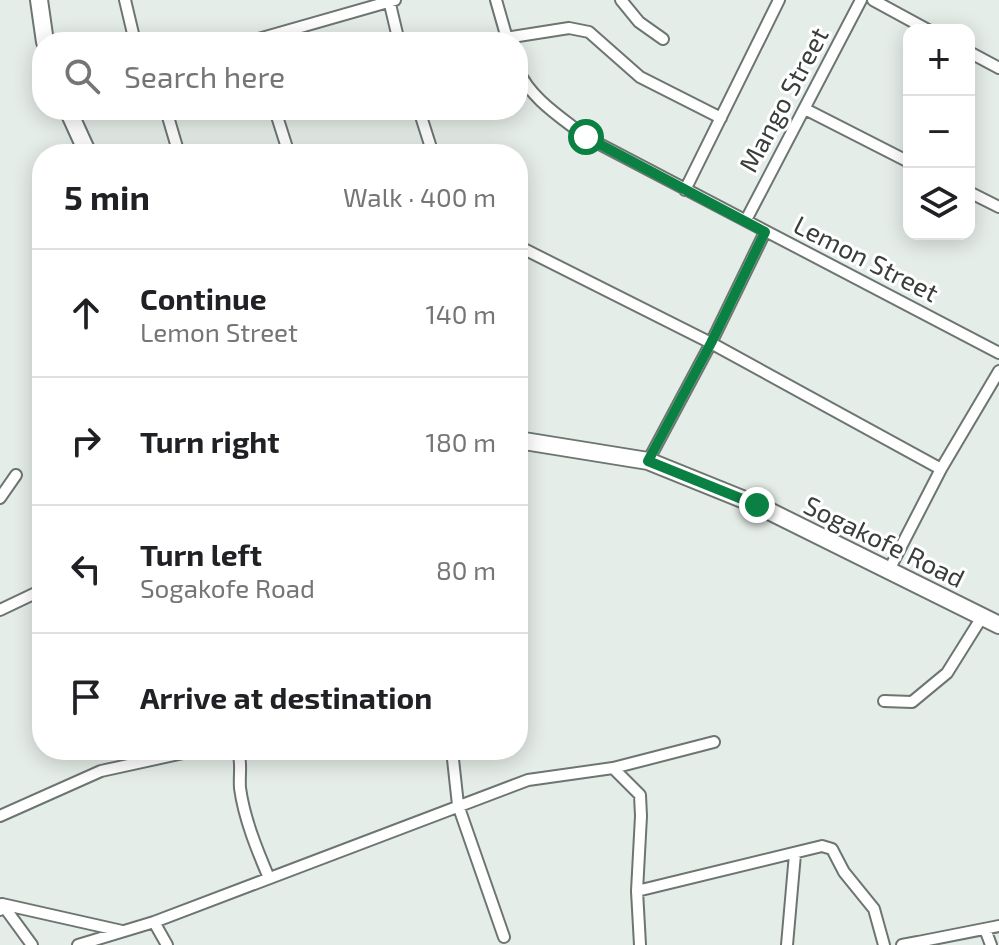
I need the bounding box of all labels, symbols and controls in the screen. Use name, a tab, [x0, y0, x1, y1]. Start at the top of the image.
street label: Mango Street	[732, 22, 834, 177]
map controls	[903, 24, 975, 240]
button: +	[903, 24, 975, 96]
search box	[32, 32, 528, 120]
icon: search	[60, 54, 104, 98]
text: Search here	[124, 58, 285, 94]
button: −	[903, 96, 975, 168]
route start	[568, 119, 604, 155]
button: layers	[903, 168, 975, 240]
text: 5 min	[64, 176, 150, 217]
text: Walk · 400 m	[343, 181, 496, 212]
street label: Lemon Street	[789, 208, 944, 307]
text: Continue	[140, 280, 267, 316]
icon: ahead	[64, 291, 108, 335]
text: 140 m	[425, 298, 496, 329]
text: Lemon Street	[140, 316, 298, 347]
icon: right	[64, 419, 108, 463]
text: Turn right	[140, 423, 280, 459]
text: 180 m	[426, 426, 496, 457]
route end	[739, 487, 775, 523]
street label: Sogakofe Road	[799, 488, 970, 593]
text: Turn left	[140, 536, 262, 572]
icon: left	[64, 547, 108, 591]
text: 80 m	[436, 554, 496, 585]
text: Sogakofe Road	[140, 572, 315, 603]
icon: arrive	[64, 675, 108, 719]
text: Arrive at destination	[140, 679, 432, 715]

